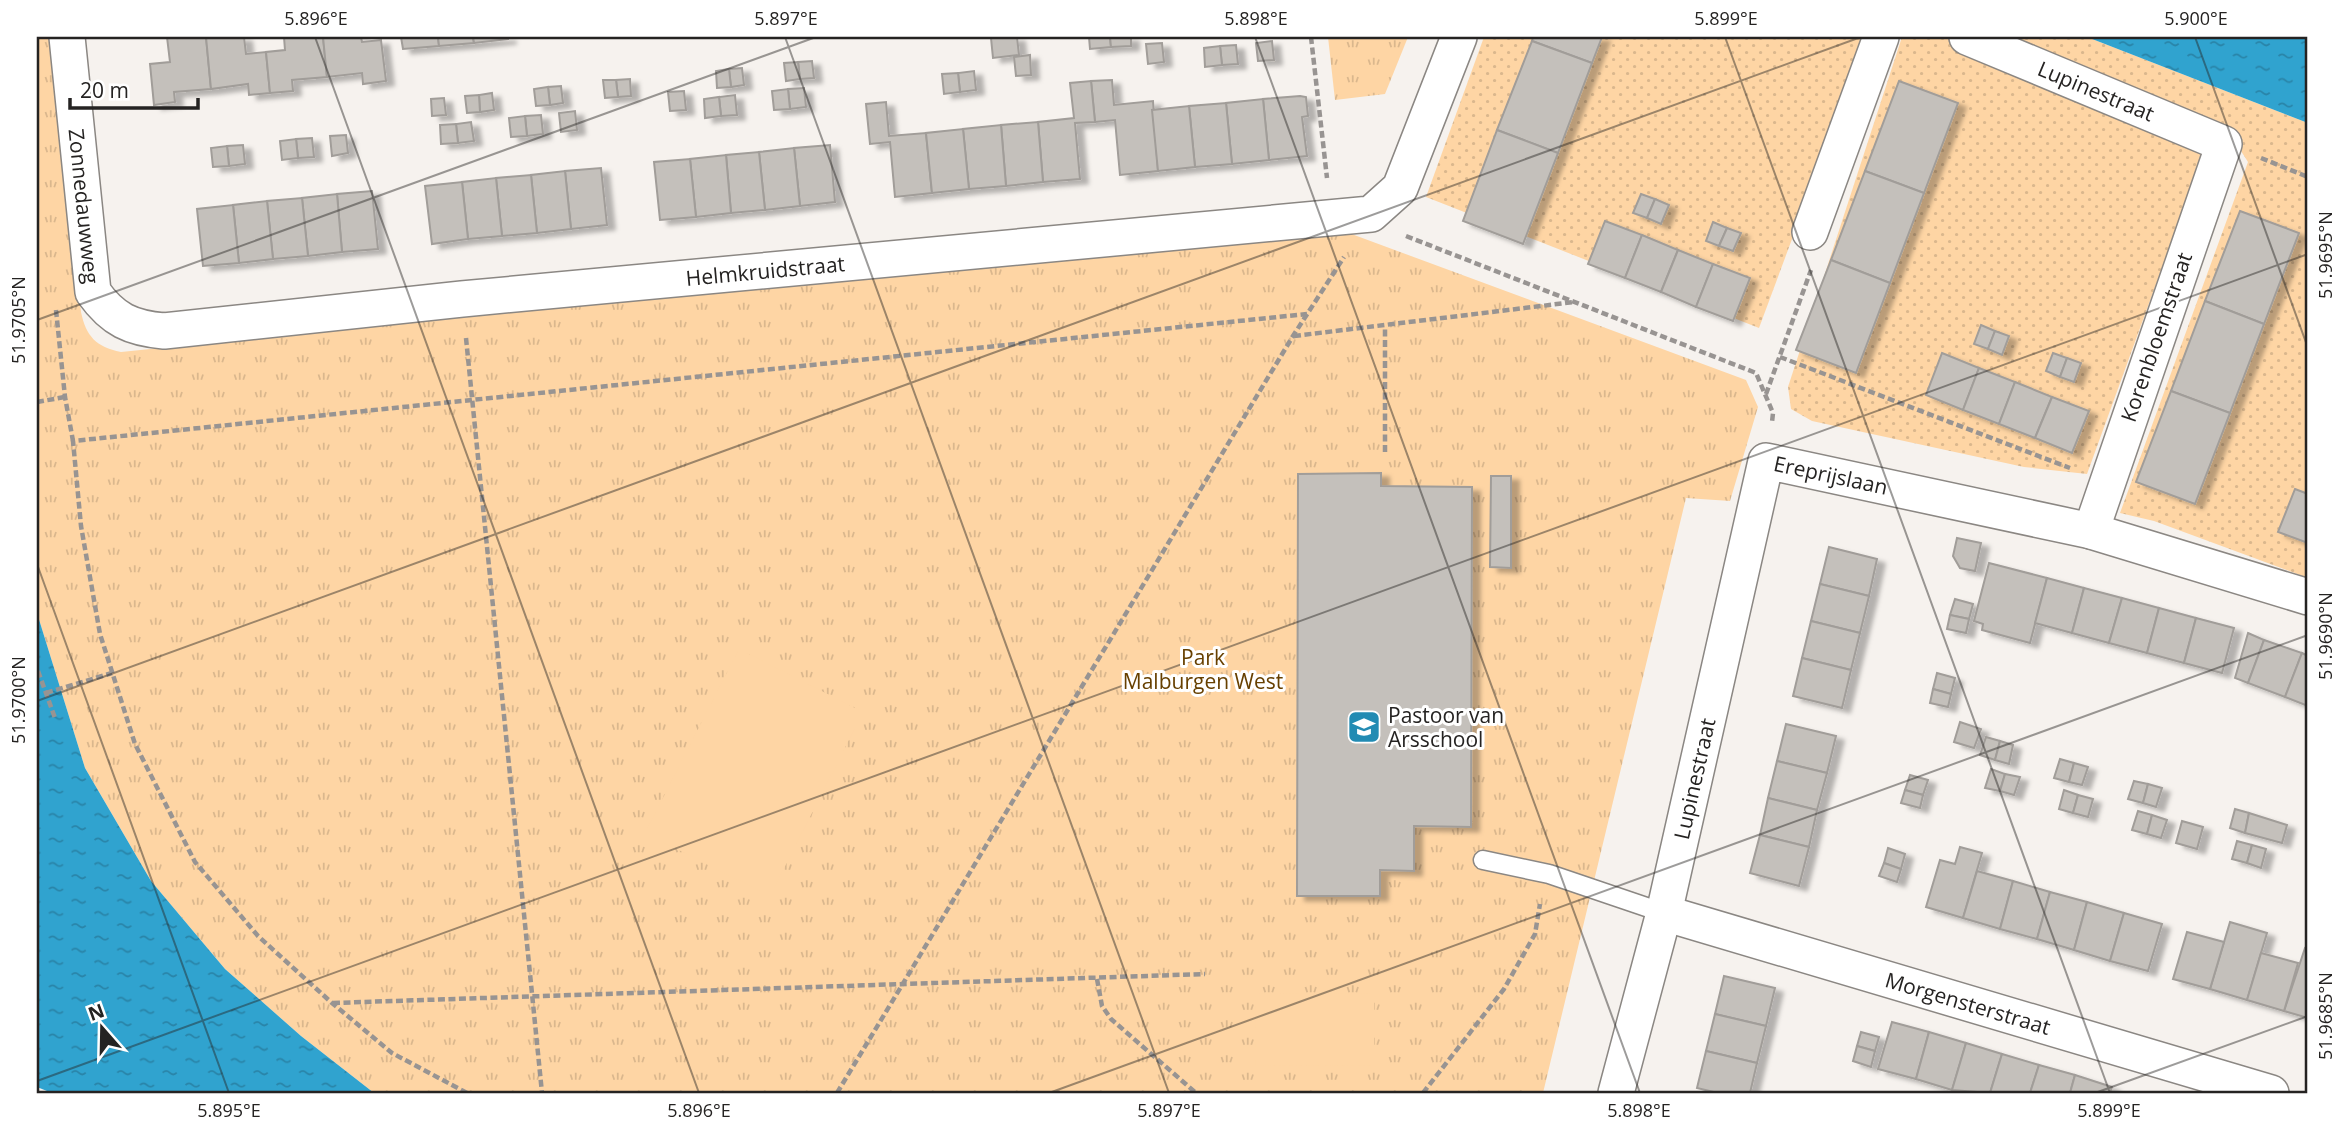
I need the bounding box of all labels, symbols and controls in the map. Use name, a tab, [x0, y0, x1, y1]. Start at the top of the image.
text: 5.896°E	[284, 6, 348, 30]
text: 5.897°E	[754, 6, 818, 30]
text: 5.898°E	[1224, 6, 1288, 30]
text: 5.899°E	[1694, 6, 1758, 30]
text: 5.900°E	[2164, 6, 2228, 30]
street label: Lupinestraat	[2034, 54, 2159, 128]
scale bar	[70, 66, 198, 110]
text: 20 m	[80, 76, 129, 104]
street label: Zonnedauwweg	[62, 127, 106, 285]
text: 51.9695°N	[2313, 211, 2337, 299]
street label: Korenbloemstraat	[2114, 248, 2198, 426]
street label: Helmkruidstraat	[684, 249, 846, 292]
text: 51.9705°N	[6, 276, 30, 364]
street label: Ereprijslaan	[1771, 449, 1890, 501]
text: 51.9690°N	[2313, 592, 2337, 680]
park label: Park Malburgen West	[1123, 643, 1283, 695]
text: 51.9700°N	[6, 656, 30, 744]
place label: Pastoor van Arsschool	[1388, 701, 1504, 753]
school or university icon: Pastoor van Arsschool	[1345, 708, 1383, 746]
street label: Lupinestraat	[1667, 715, 1722, 842]
street label: Morgensterstraat	[1882, 965, 2054, 1041]
text: 51.9685°N	[2313, 972, 2337, 1060]
north arrow	[66, 993, 136, 1064]
text: N	[84, 997, 108, 1027]
text: 5.895°E	[197, 1098, 261, 1122]
text: 5.896°E	[667, 1098, 731, 1122]
text: 5.897°E	[1137, 1098, 1201, 1122]
text: 5.898°E	[1607, 1098, 1671, 1122]
text: 5.899°E	[2077, 1098, 2141, 1122]

